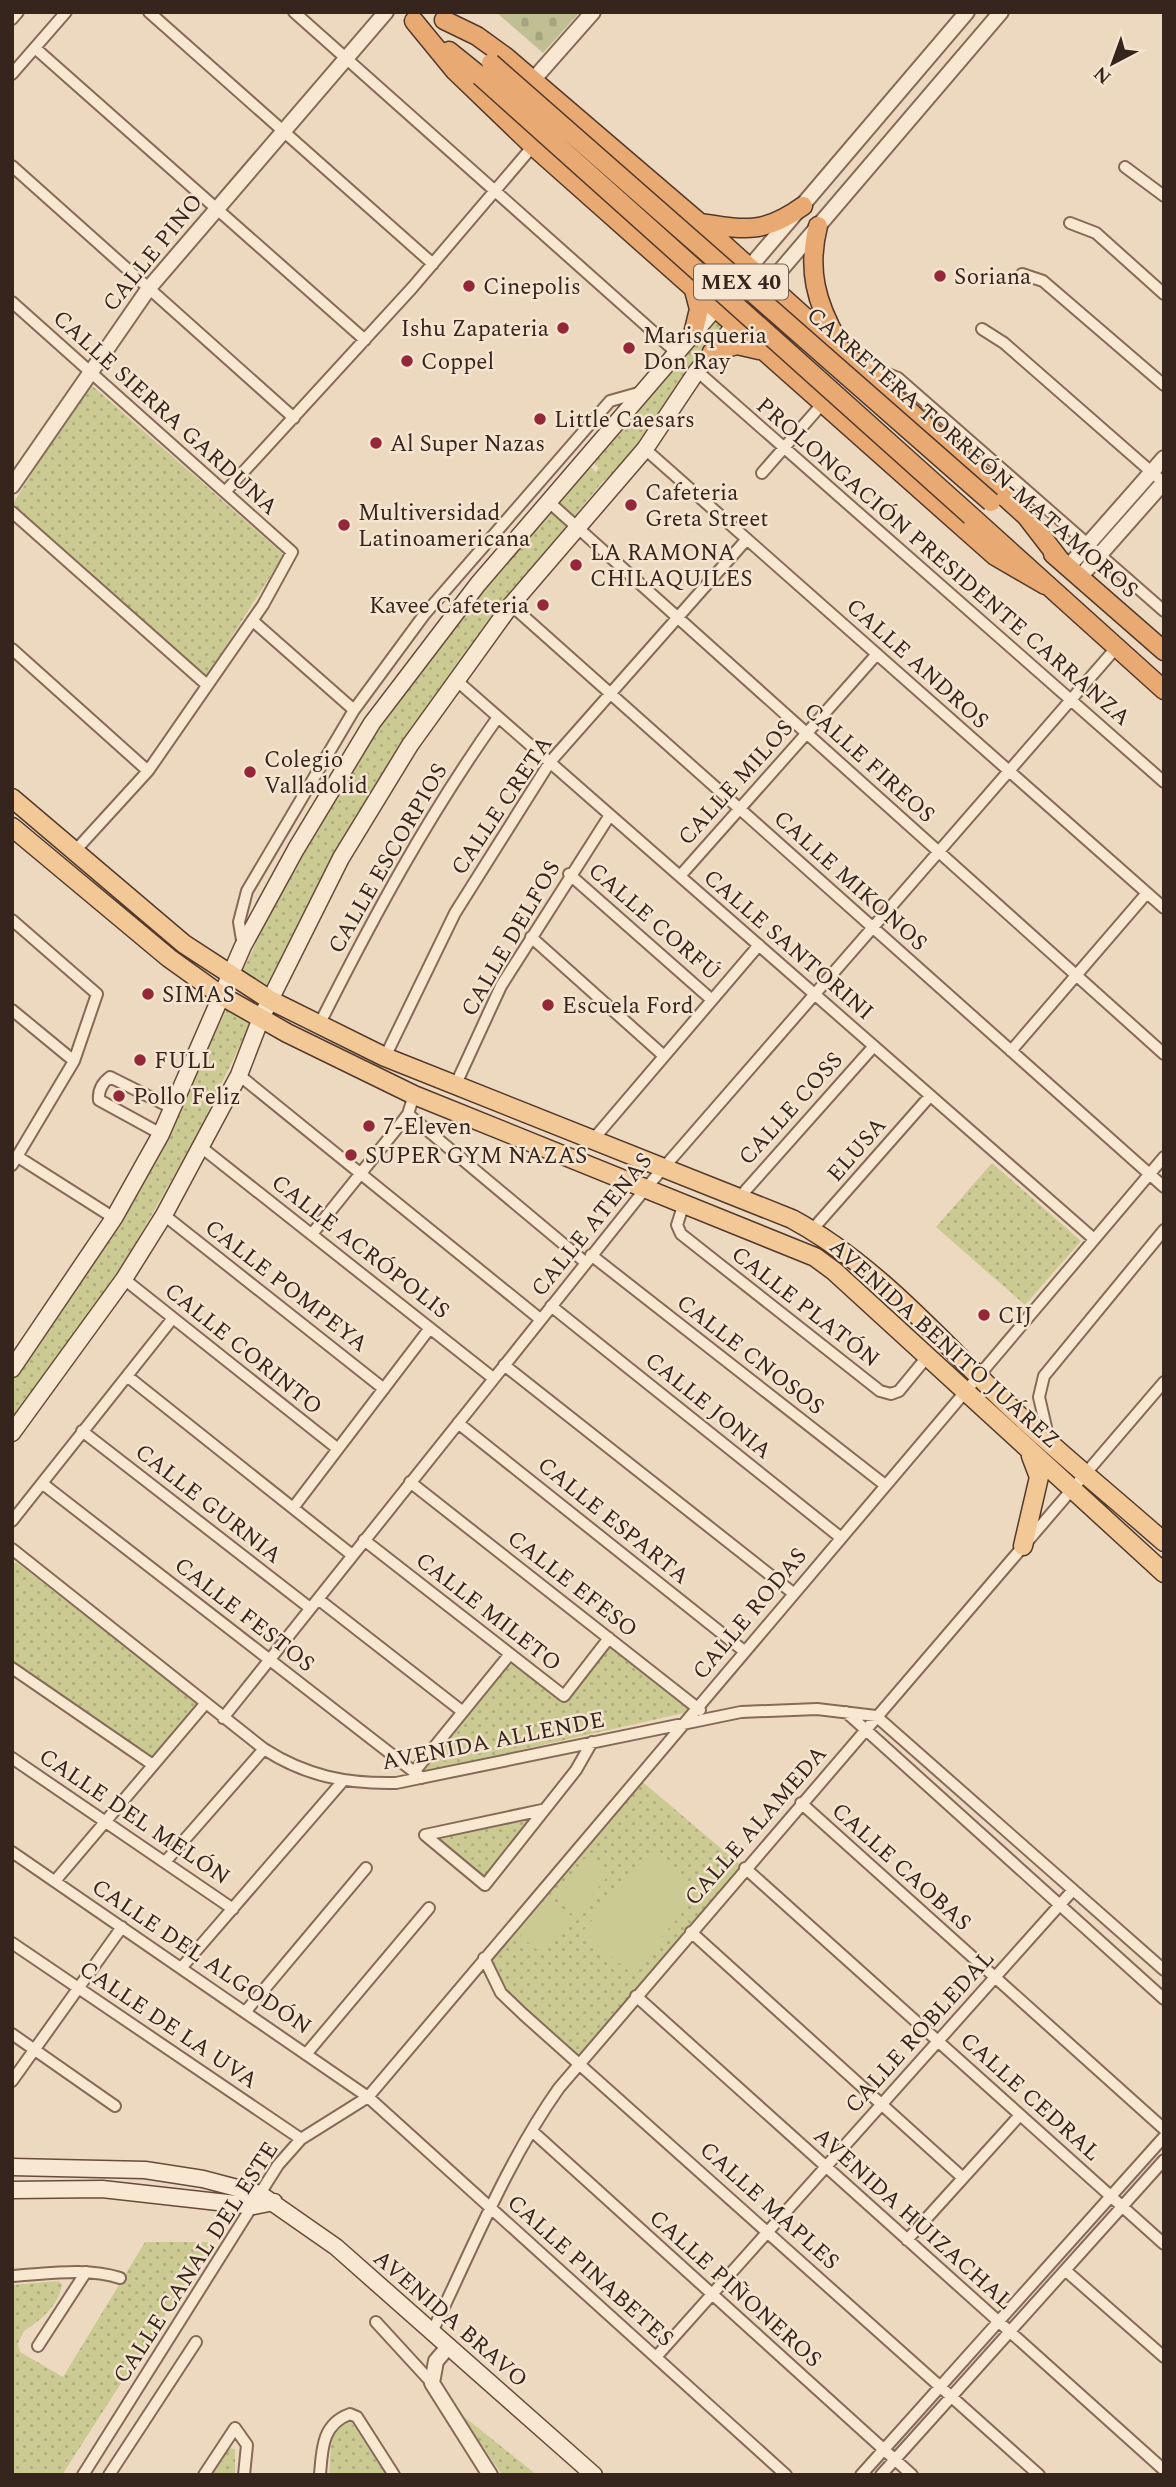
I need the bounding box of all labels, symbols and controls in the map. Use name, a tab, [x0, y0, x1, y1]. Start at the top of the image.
north arrow	[1078, 28, 1148, 98]
text: N	[1087, 59, 1118, 91]
street label: CALLE PINO	[94, 186, 212, 320]
place label: Soriana	[954, 260, 1031, 295]
road number: MEX 40	[694, 264, 788, 300]
marker: Soriana	[932, 268, 948, 284]
place label: Cinepolis	[483, 270, 581, 305]
marker: Cinepolis	[461, 278, 477, 294]
street label: CARRETERA TORREÓN-MATAMOROS	[798, 299, 1146, 607]
street label: CALLE SIERRA GARDUNA	[44, 302, 286, 524]
place label: Ishu Zapateria	[401, 312, 549, 347]
place label: Marisqueria Don Ray	[643, 319, 767, 380]
marker: Ishu Zapateria	[555, 320, 571, 336]
marker: Marisqueria Don Ray	[621, 340, 637, 356]
place label: Coppel	[421, 345, 494, 380]
marker: Coppel	[399, 353, 415, 369]
street label: PROLONGACIÓN PRESIDENTE CARRANZA	[748, 389, 1138, 735]
place label: Little Caesars	[554, 403, 695, 438]
marker: Little Caesars	[532, 411, 548, 427]
place label: Al Super Nazas	[390, 427, 545, 462]
marker: Al Super Nazas	[368, 435, 384, 451]
place label: Cafeteria Greta Street	[645, 476, 768, 537]
place label: Multiversidad Latinoamericana	[358, 496, 530, 557]
marker: Cafeteria Greta Street	[623, 497, 639, 513]
marker: Multiversidad Latinoamericana	[336, 517, 352, 533]
place label: LA RAMONA CHILAQUILES	[590, 536, 752, 597]
marker: LA RAMONA CHILAQUILES	[568, 557, 584, 573]
place label: Kavee Cafeteria	[369, 589, 529, 624]
street label: CALLE ANDROS	[838, 590, 996, 738]
marker: Kavee Cafeteria	[535, 597, 551, 613]
street label: CALLE FIREOS	[795, 694, 943, 832]
street label: CALLE MILOS	[670, 712, 802, 854]
street label: CALLE CRETA	[442, 729, 562, 883]
place label: Colegio Valladolid	[264, 743, 368, 804]
street label: CALLE ESCORPIOS	[319, 757, 457, 961]
marker: Colegio Valladolid	[242, 764, 258, 780]
street label: CALLE MIKONOS	[765, 802, 935, 960]
street label: CALLE DELFOS	[452, 854, 570, 1023]
street label: CALLE CORFÚ	[580, 854, 728, 990]
street label: CALLE SANTORINI	[695, 861, 881, 1029]
place label: SIMAS	[162, 978, 235, 1013]
marker: SIMAS	[140, 986, 156, 1002]
place label: Escuela Ford	[562, 989, 694, 1024]
marker: Escuela Ford	[540, 997, 556, 1013]
place label: FULL	[154, 1044, 216, 1079]
street label: CALLE COSS	[730, 1044, 852, 1174]
marker: FULL	[132, 1052, 148, 1068]
place label: Pollo Feliz	[133, 1080, 241, 1115]
marker: Pollo Feliz	[111, 1088, 127, 1104]
place label: 7-Eleven	[383, 1110, 472, 1145]
street label: ELUSA	[819, 1110, 895, 1190]
marker: 7-Eleven	[361, 1118, 377, 1134]
place label: SUPER GYM NAZAS	[365, 1139, 587, 1174]
street label: CALLE ATENAS	[523, 1145, 661, 1305]
marker: SUPER GYM NAZAS	[343, 1147, 359, 1163]
street label: CALLE ACRÓPOLIS	[263, 1166, 457, 1328]
street label: CALLE POMPEYA	[197, 1211, 375, 1361]
street label: AVENIDA BENITO JUÁREZ	[821, 1231, 1067, 1458]
street label: CALLE PLATÓN	[723, 1238, 887, 1377]
street label: CALLE CORINTO	[156, 1274, 330, 1424]
street label: CALLE CNOSOS	[669, 1286, 832, 1424]
place label: CIJ	[998, 1299, 1033, 1334]
marker: CIJ	[976, 1307, 992, 1323]
street label: CALLE JONIA	[637, 1344, 779, 1468]
street label: CALLE GURNIA	[127, 1435, 289, 1573]
street label: CALLE ESPARTA	[529, 1449, 697, 1594]
street label: CALLE EFESO	[499, 1522, 645, 1647]
street label: CALLE RODAS	[684, 1540, 816, 1688]
street label: CALLE MILETO	[407, 1544, 569, 1681]
street label: CALLE FESTOS	[166, 1549, 322, 1681]
street label: AVENIDA ALLENDE	[379, 1703, 608, 1780]
street label: CALLE ALAMEDA	[676, 1738, 836, 1914]
street label: CALLE DEL MELÓN	[31, 1740, 237, 1895]
street label: CALLE CAOBAS	[823, 1794, 979, 1940]
street label: CALLE DEL ALGODÓN	[84, 1870, 318, 2044]
street label: CALLE ROBLEDAL	[837, 1942, 1003, 2122]
street label: CALLE DE LA UVA	[72, 1952, 265, 2098]
street label: CALLE CEDRAL	[952, 2024, 1108, 2170]
street label: AVENIDA HUIZACHAL	[805, 2119, 1021, 2319]
street label: CALLE MAPLES	[691, 2133, 847, 2279]
street label: CALLE CANAL DEL ESTE	[105, 2135, 288, 2391]
street label: CALLE PINABETES	[499, 2186, 681, 2356]
street label: CALLE PIÑONEROS	[641, 2202, 829, 2377]
street label: AVENIDA BRAVO	[365, 2242, 535, 2396]

